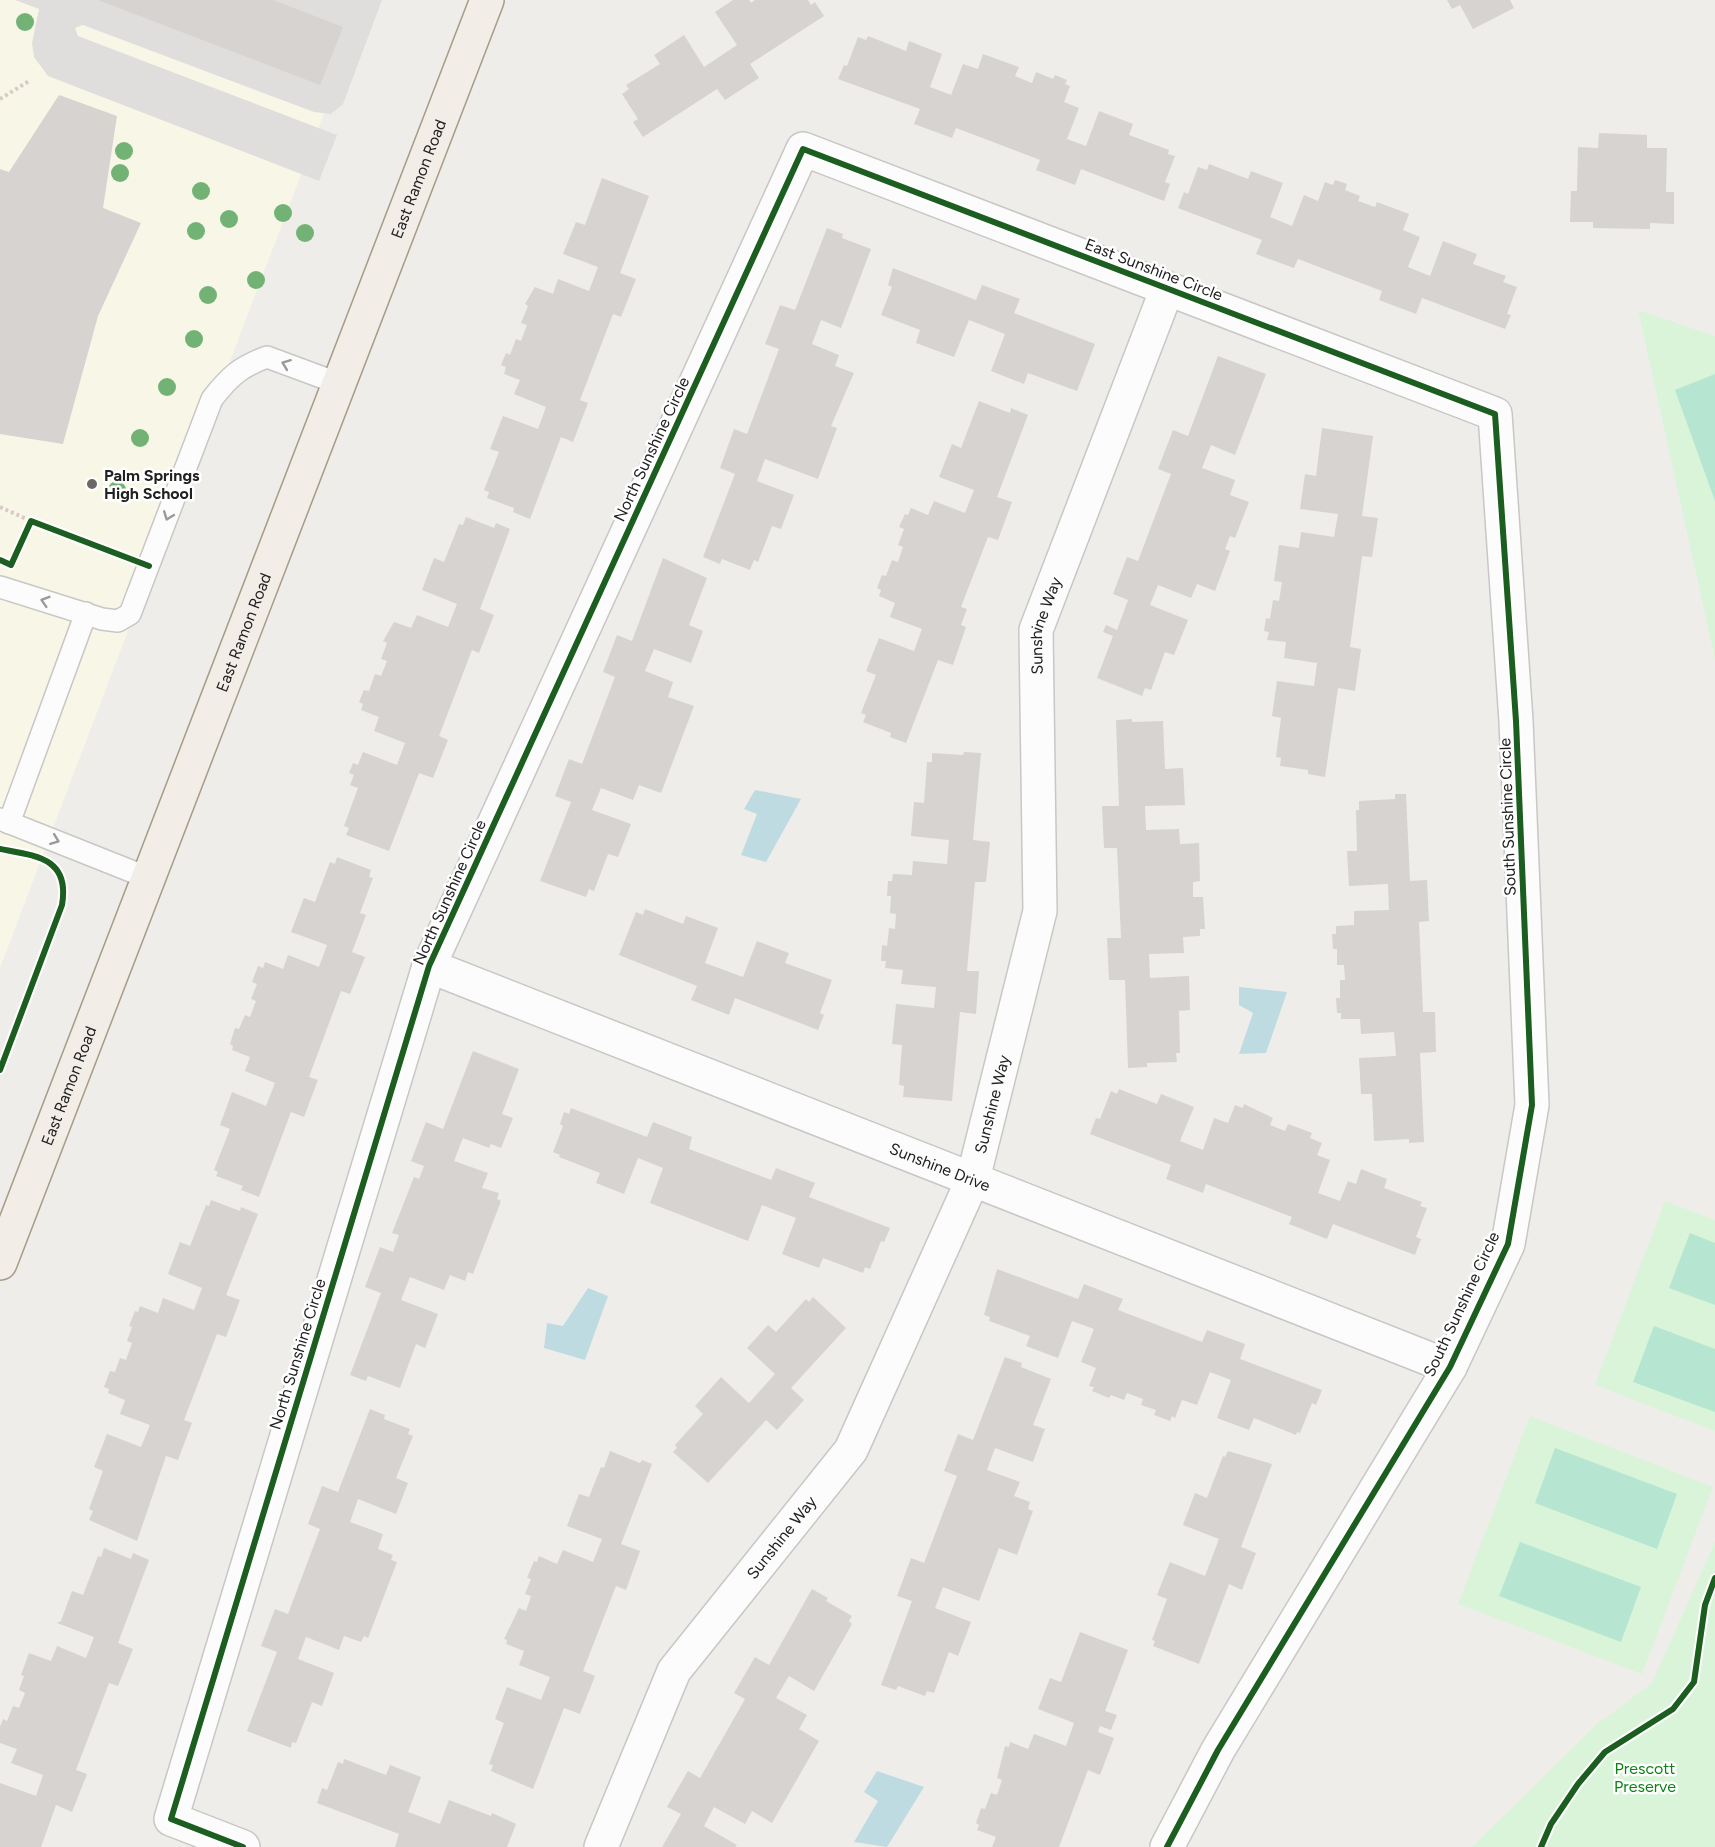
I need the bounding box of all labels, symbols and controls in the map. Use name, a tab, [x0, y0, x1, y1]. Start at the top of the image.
street label: East Ramon Road	[387, 117, 450, 241]
street label: East Sunshine Circle	[1082, 234, 1226, 305]
one-way arrow	[281, 358, 291, 371]
street label: North Sunshine Circle	[610, 374, 693, 524]
place label: Palm Springs High School	[104, 466, 200, 503]
marker: Palm Springs High School	[85, 477, 99, 491]
one-way arrow	[163, 510, 176, 521]
street label: East Ramon Road	[212, 570, 275, 695]
street label: Sunshine Way	[1027, 574, 1066, 675]
one-way arrow	[40, 596, 51, 608]
street label: South Sunshine Circle	[1495, 737, 1520, 896]
street label: North Sunshine Circle	[409, 816, 490, 968]
one-way arrow	[49, 833, 60, 845]
street label: East Ramon Road	[37, 1024, 100, 1148]
street label: Sunshine Way	[971, 1053, 1014, 1155]
street label: Sunshine Drive	[887, 1139, 993, 1196]
street label: South Sunshine Circle	[1419, 1228, 1504, 1380]
street label: North Sunshine Circle	[265, 1276, 330, 1432]
street label: Sunshine Way	[743, 1492, 821, 1583]
park label: Prescott Preserve	[1614, 1759, 1676, 1796]

